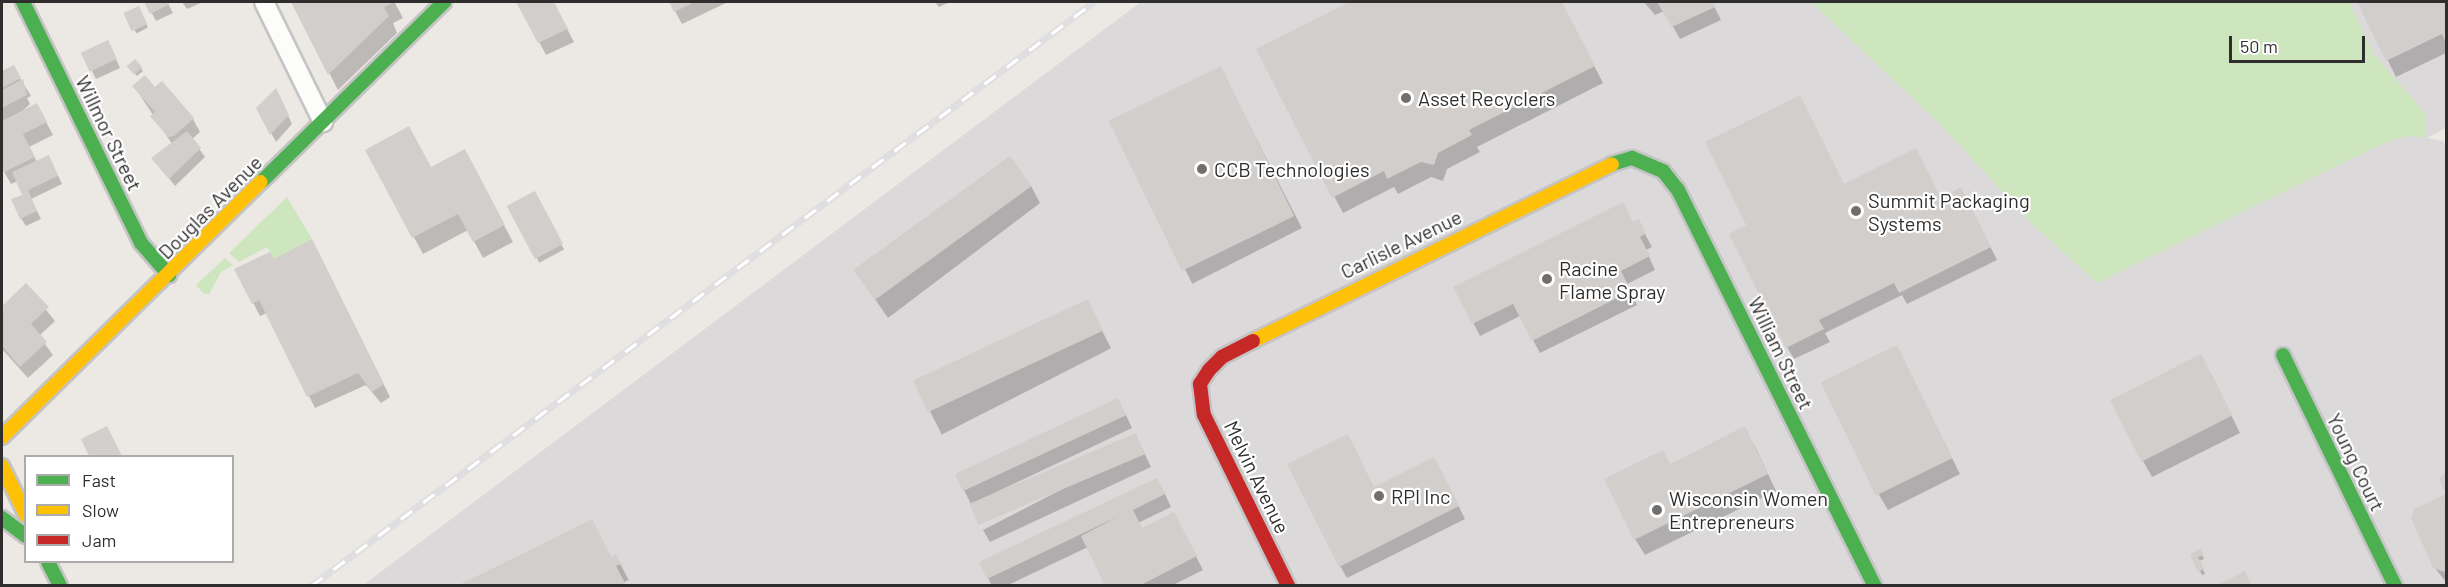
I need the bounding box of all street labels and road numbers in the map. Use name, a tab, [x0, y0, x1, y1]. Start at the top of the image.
street label: Willmor Street	[71, 72, 147, 194]
street label: Douglas Avenue	[153, 150, 267, 264]
street label: Carlisle Avenue	[1337, 204, 1465, 284]
street label: William Street	[1743, 293, 1819, 413]
street label: Young Court	[2322, 409, 2390, 515]
street label: Melvin Avenue	[1219, 417, 1295, 537]

